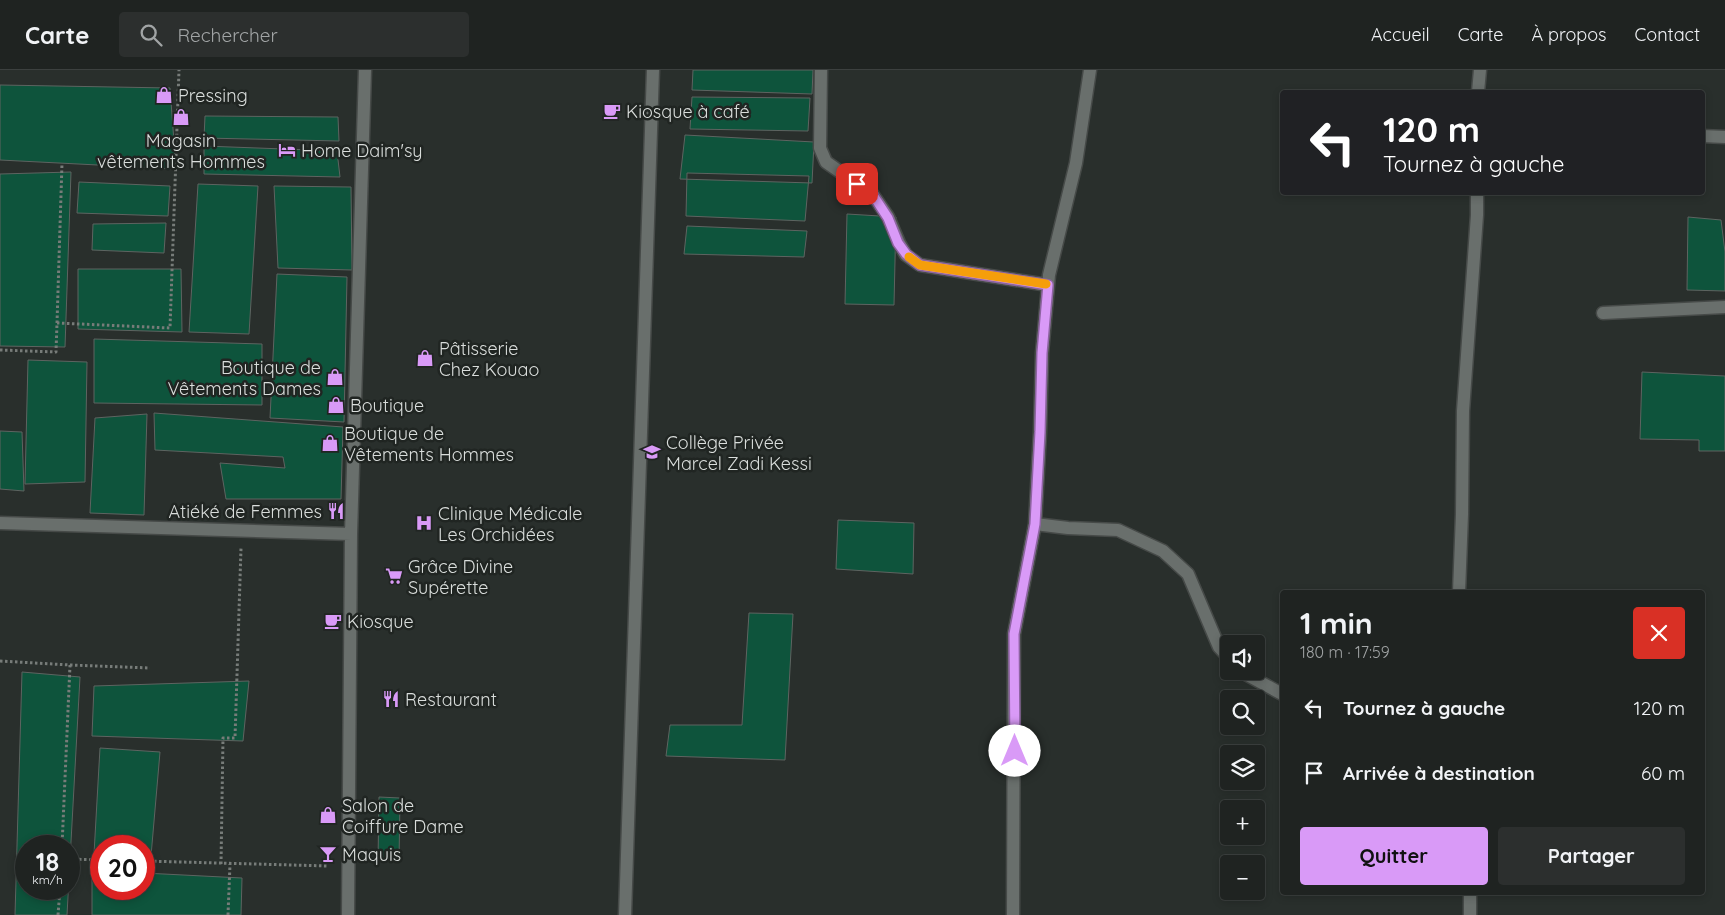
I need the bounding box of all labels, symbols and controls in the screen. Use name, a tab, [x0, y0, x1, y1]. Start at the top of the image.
search box	[119, 12, 469, 57]
text: Carte	[25, 20, 89, 50]
icon: search	[137, 21, 165, 49]
text: Rechercher	[177, 23, 278, 47]
text: Accueil	[1371, 23, 1430, 46]
text: Carte	[1458, 23, 1503, 46]
text: À propos	[1531, 23, 1607, 46]
text: Contact	[1635, 23, 1700, 46]
place label: Pressing	[178, 84, 248, 107]
shop icon: Pressing	[154, 85, 174, 105]
place label: Kiosque à café	[626, 100, 750, 123]
cafe icon: Kiosque à café	[602, 101, 622, 121]
shop icon: Magasin vêtements Hommes	[171, 107, 191, 127]
text: 120 m	[1383, 107, 1480, 151]
icon: left	[1300, 110, 1365, 175]
place label: Magasin vêtements Hommes	[97, 129, 265, 173]
place label: Home Daim'sy	[301, 139, 423, 162]
hotel icon: Home Daim'sy	[277, 140, 297, 160]
text: Tournez à gauche	[1383, 150, 1565, 178]
pin	[836, 163, 878, 205]
icon: arrive	[843, 170, 871, 198]
place label: Pâtisserie Chez Kouao	[439, 337, 539, 381]
shop icon: Pâtisserie Chez Kouao	[415, 348, 435, 368]
place label: Boutique de Vêtements Dames	[167, 356, 321, 400]
shop icon: Boutique de Vêtements Dames	[325, 367, 345, 387]
place label: Boutique	[350, 394, 424, 417]
shop icon: Boutique	[326, 395, 346, 415]
place label: Boutique de Vêtements Hommes	[344, 422, 514, 466]
place label: Collège Privée Marcel Zadi Kessi	[666, 431, 812, 475]
shop icon: Boutique de Vêtements Hommes	[320, 433, 340, 453]
school or university icon: Collège Privée Marcel Zadi Kessi	[642, 442, 662, 462]
place label: Atiéké de Femmes	[168, 500, 322, 523]
restaurant icon: Atiéké de Femmes	[326, 501, 346, 521]
place label: Clinique Médicale Les Orchidées	[438, 502, 582, 546]
hospital icon: Clinique Médicale Les Orchidées	[414, 513, 434, 533]
place label: Grâce Divine Supérette	[408, 555, 513, 599]
supermarket icon: Grâce Divine Supérette	[384, 566, 404, 586]
text: 1 min	[1300, 604, 1373, 642]
button: close	[1633, 607, 1685, 659]
place label: Kiosque	[347, 610, 414, 633]
cafe icon: Kiosque	[323, 611, 343, 631]
map controls	[1220, 635, 1265, 900]
button: sound	[1220, 635, 1265, 680]
text: 180 m · 17:59	[1300, 642, 1390, 662]
place label: Restaurant	[405, 688, 497, 711]
restaurant icon: Restaurant	[381, 689, 401, 709]
button: search	[1220, 690, 1265, 735]
icon: left	[1300, 694, 1328, 722]
text: Tournez à gauche	[1343, 696, 1505, 720]
text: 120 m	[1634, 696, 1685, 720]
position arrow	[988, 724, 1040, 776]
button: layers	[1220, 745, 1265, 790]
icon: arrive	[1300, 759, 1328, 787]
text: Arrivée à destination	[1343, 761, 1535, 785]
text: 60 m	[1641, 761, 1685, 785]
place label: Salon de Coiffure Dame	[342, 794, 464, 838]
button: +	[1220, 800, 1265, 845]
shop icon: Salon de Coiffure Dame	[318, 805, 338, 825]
button: Quitter	[1300, 827, 1488, 885]
button: Partager	[1498, 827, 1685, 885]
speed limit sign: 20	[90, 835, 155, 900]
place label: Maquis	[342, 843, 401, 866]
bar icon: Maquis	[318, 844, 338, 864]
text: 18	[36, 846, 59, 877]
button: −	[1220, 855, 1265, 900]
text: km/h	[32, 872, 63, 887]

